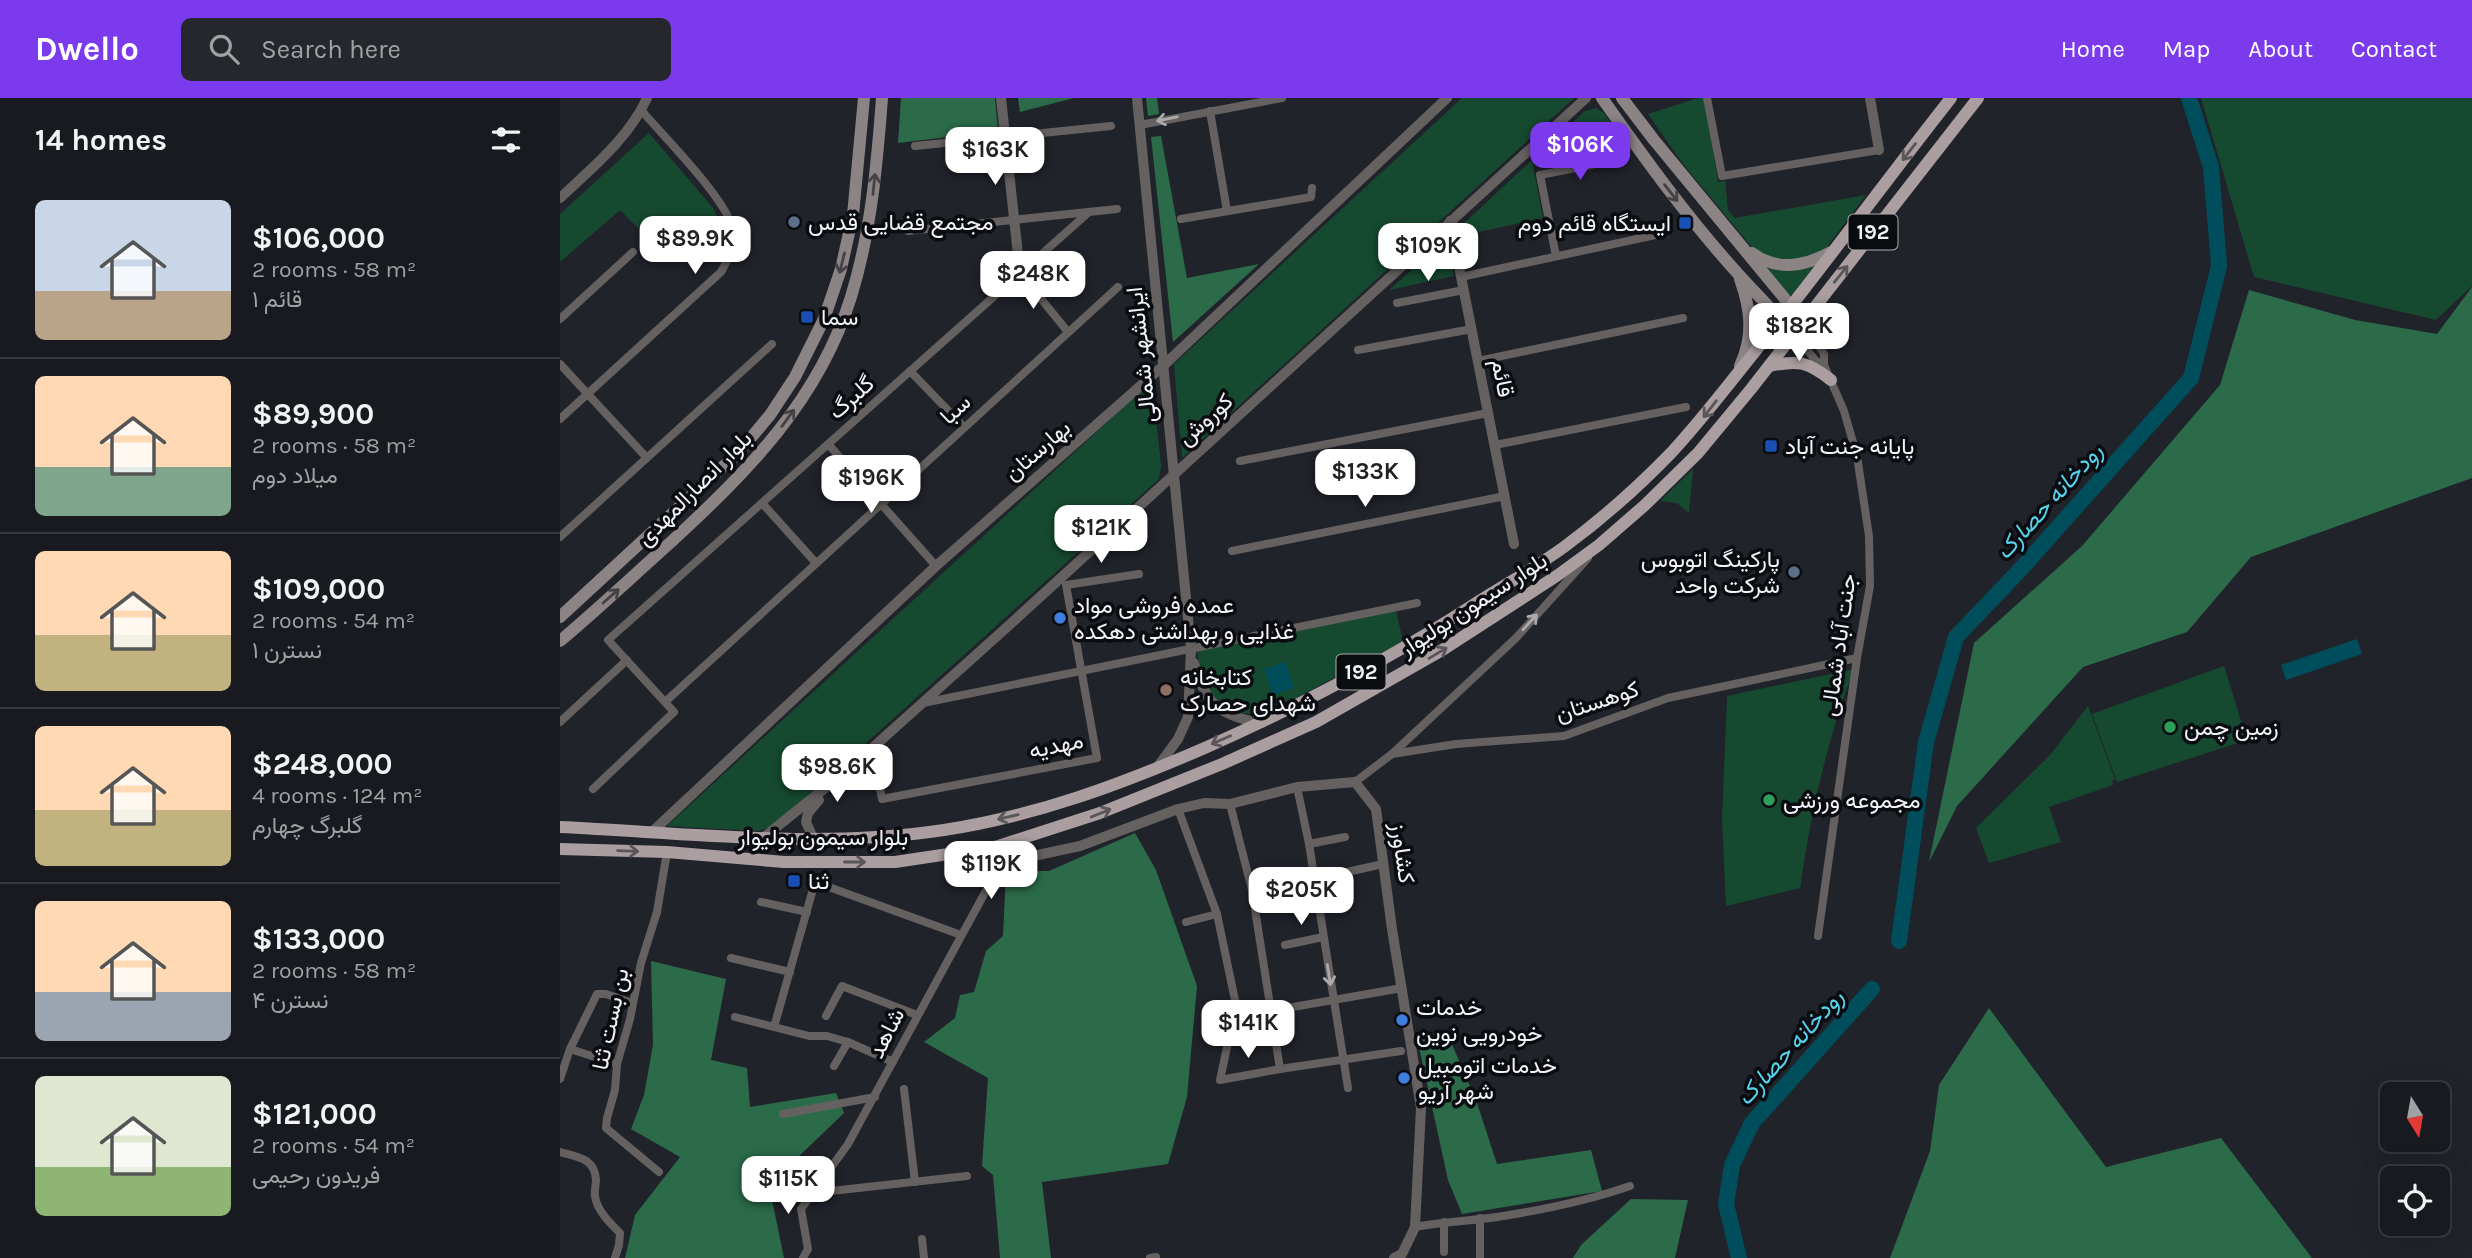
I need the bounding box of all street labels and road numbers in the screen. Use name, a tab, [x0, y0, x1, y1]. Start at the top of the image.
road number: 192	[1848, 214, 1898, 250]
street label: ایرانشهر شمالی	[1121, 286, 1163, 424]
street label: قائم	[1485, 357, 1519, 400]
street label: گلبرگ	[823, 370, 881, 426]
street label: کوروش	[1172, 387, 1239, 452]
street label: سبا	[934, 389, 976, 430]
street label: بهارستان	[999, 414, 1077, 487]
street label: بلوار انصارالمهدی	[631, 425, 758, 552]
street label: بلوار سیمون بولیوار	[1394, 547, 1553, 664]
street label: جنت آباد شمالی	[1815, 572, 1862, 718]
road number: 192	[1336, 654, 1386, 690]
street label: کوهستان	[1552, 675, 1643, 729]
street label: مهدیه	[1026, 727, 1086, 765]
street label: کشاورز	[1384, 820, 1420, 885]
street label: بلوار سیمون بولیوار	[737, 824, 908, 852]
street label: بن بست ثنا	[587, 966, 634, 1072]
street label: شاهد	[863, 1004, 910, 1063]

